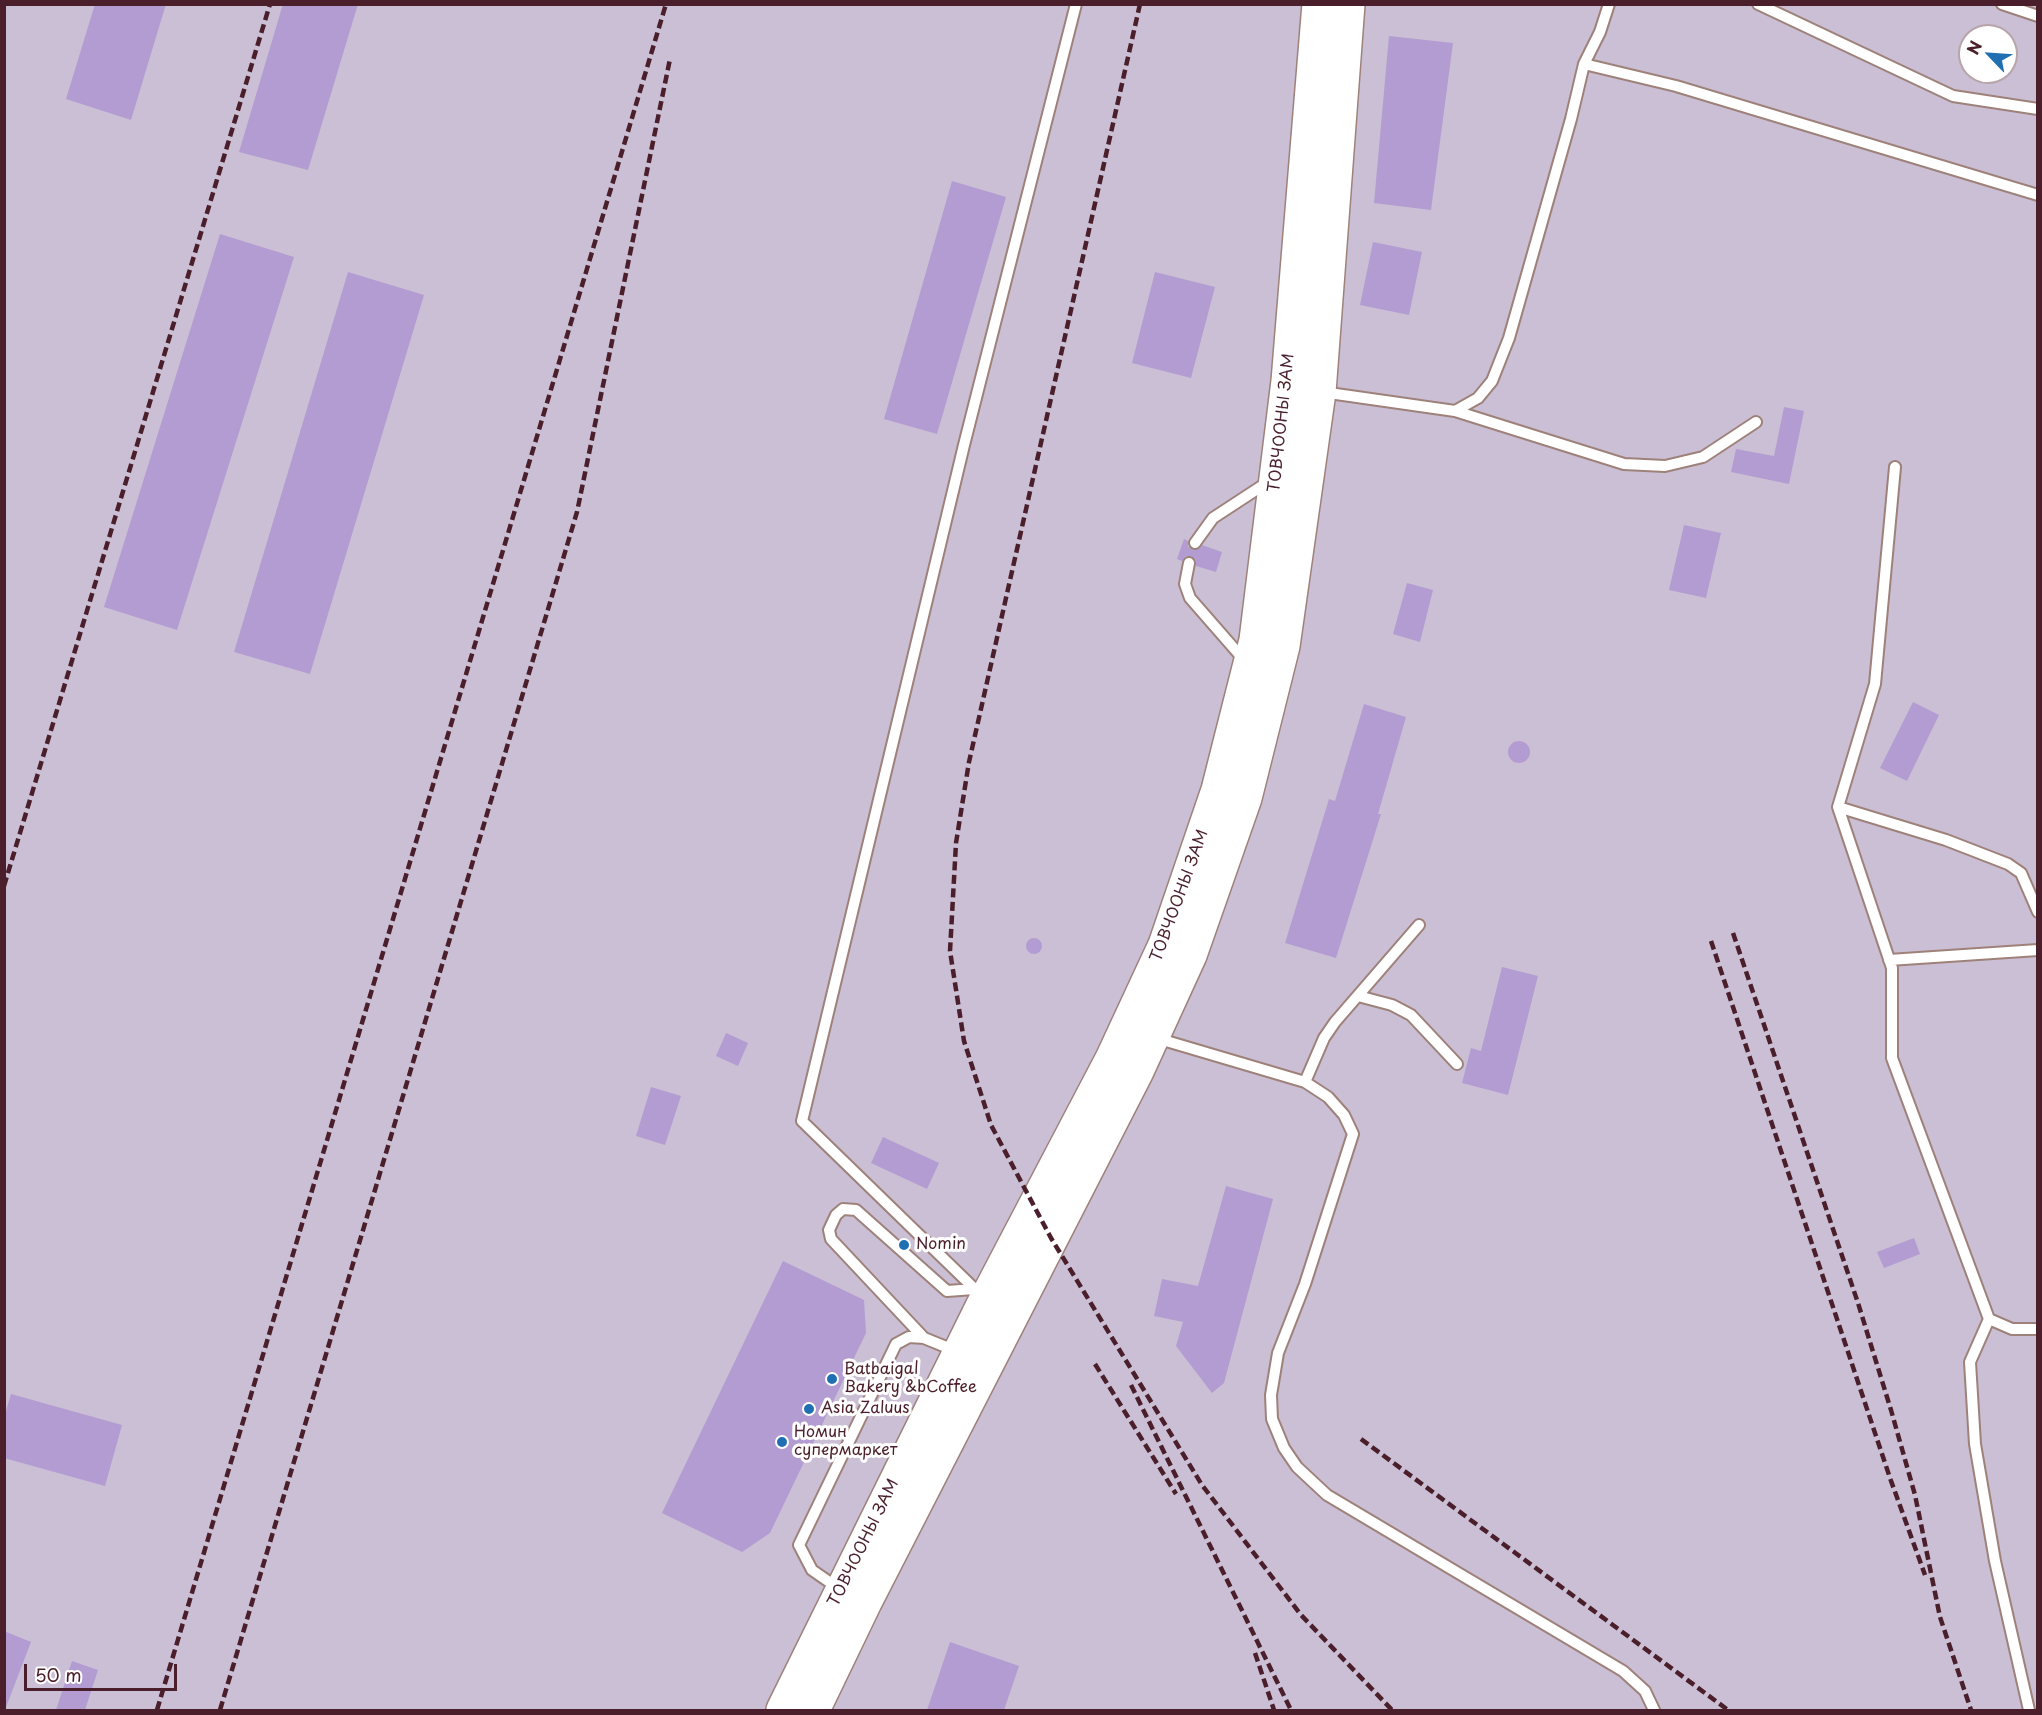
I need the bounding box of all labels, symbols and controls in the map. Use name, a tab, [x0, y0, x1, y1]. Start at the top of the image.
north arrow	[1958, 24, 2018, 84]
text: N	[1960, 36, 1987, 58]
street label: ТОВЧООНЫ ЗАМ	[1265, 353, 1299, 493]
street label: ТОВЧООНЫ ЗАМ	[1147, 827, 1213, 965]
place label: Nomin	[916, 1235, 966, 1255]
marker: Nomin	[897, 1238, 911, 1252]
place label: Batbaigal Bakery &bCoffee	[844, 1360, 977, 1398]
marker: Batbaigal Bakery &bCoffee	[825, 1372, 839, 1386]
place label: Asia Zaluus	[821, 1399, 910, 1419]
marker: Asia Zaluus	[802, 1402, 816, 1416]
place label: Номин супермаркет	[794, 1423, 897, 1461]
marker: Номин супермаркет	[775, 1435, 789, 1449]
street label: ТОВЧООНЫ ЗАМ	[825, 1476, 903, 1610]
scale bar	[27, 1652, 180, 1690]
text: 50 m	[35, 1661, 82, 1688]

